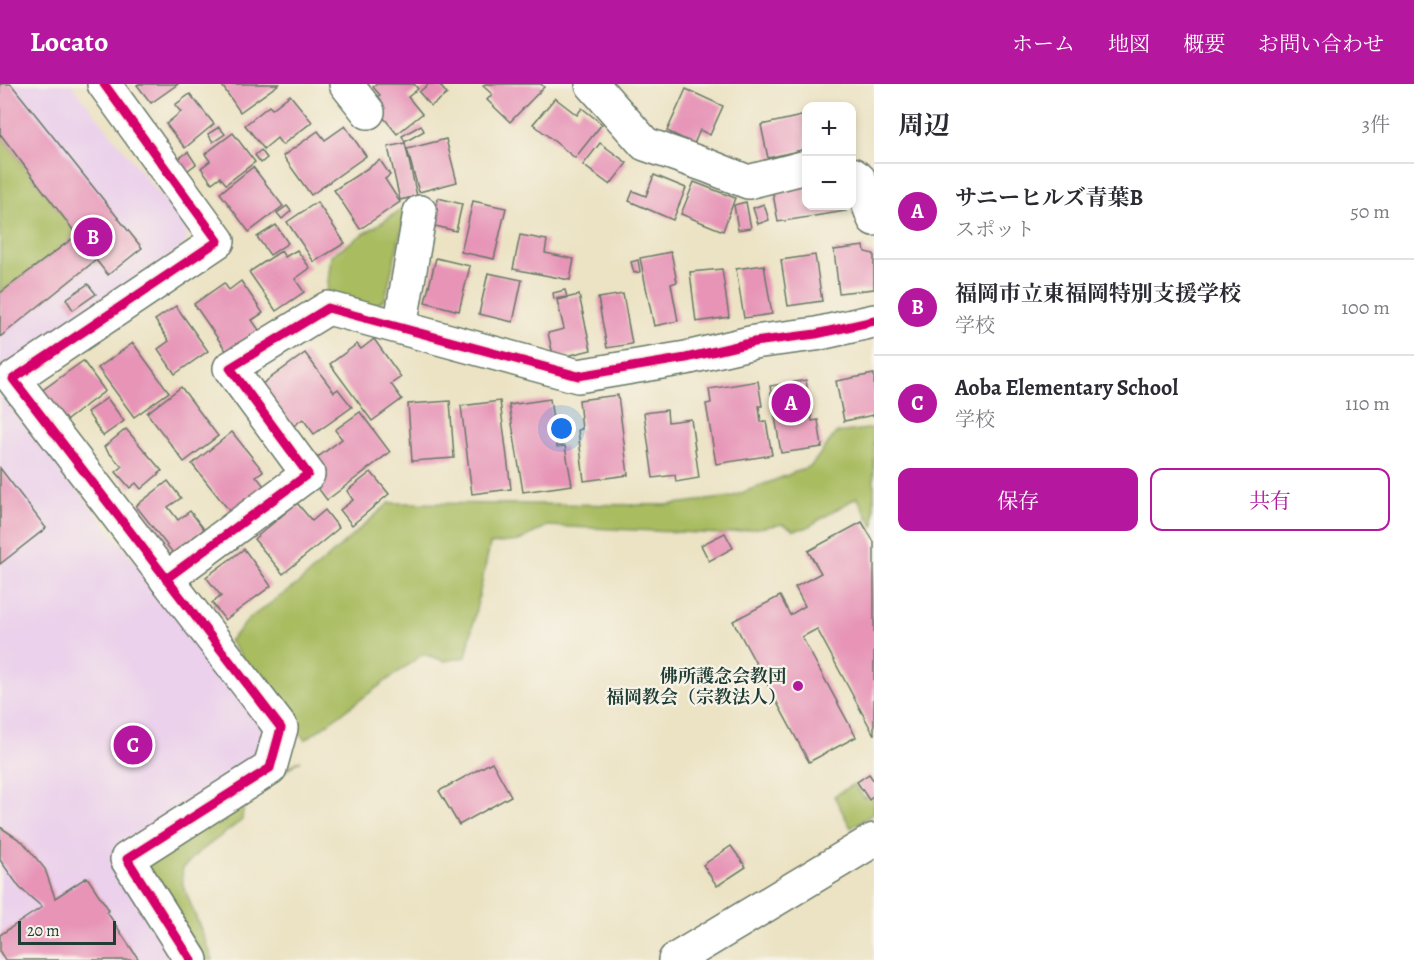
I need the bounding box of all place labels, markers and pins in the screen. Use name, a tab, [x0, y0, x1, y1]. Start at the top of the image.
pin: B	[74, 214, 112, 260]
pin: A	[772, 380, 810, 426]
place label: 佛所護念会教団 福岡教会（宗教法人）	[606, 664, 786, 709]
marker: 佛所護念会教団 福岡教会（宗教法人）	[791, 679, 805, 693]
pin: C	[114, 722, 152, 768]

